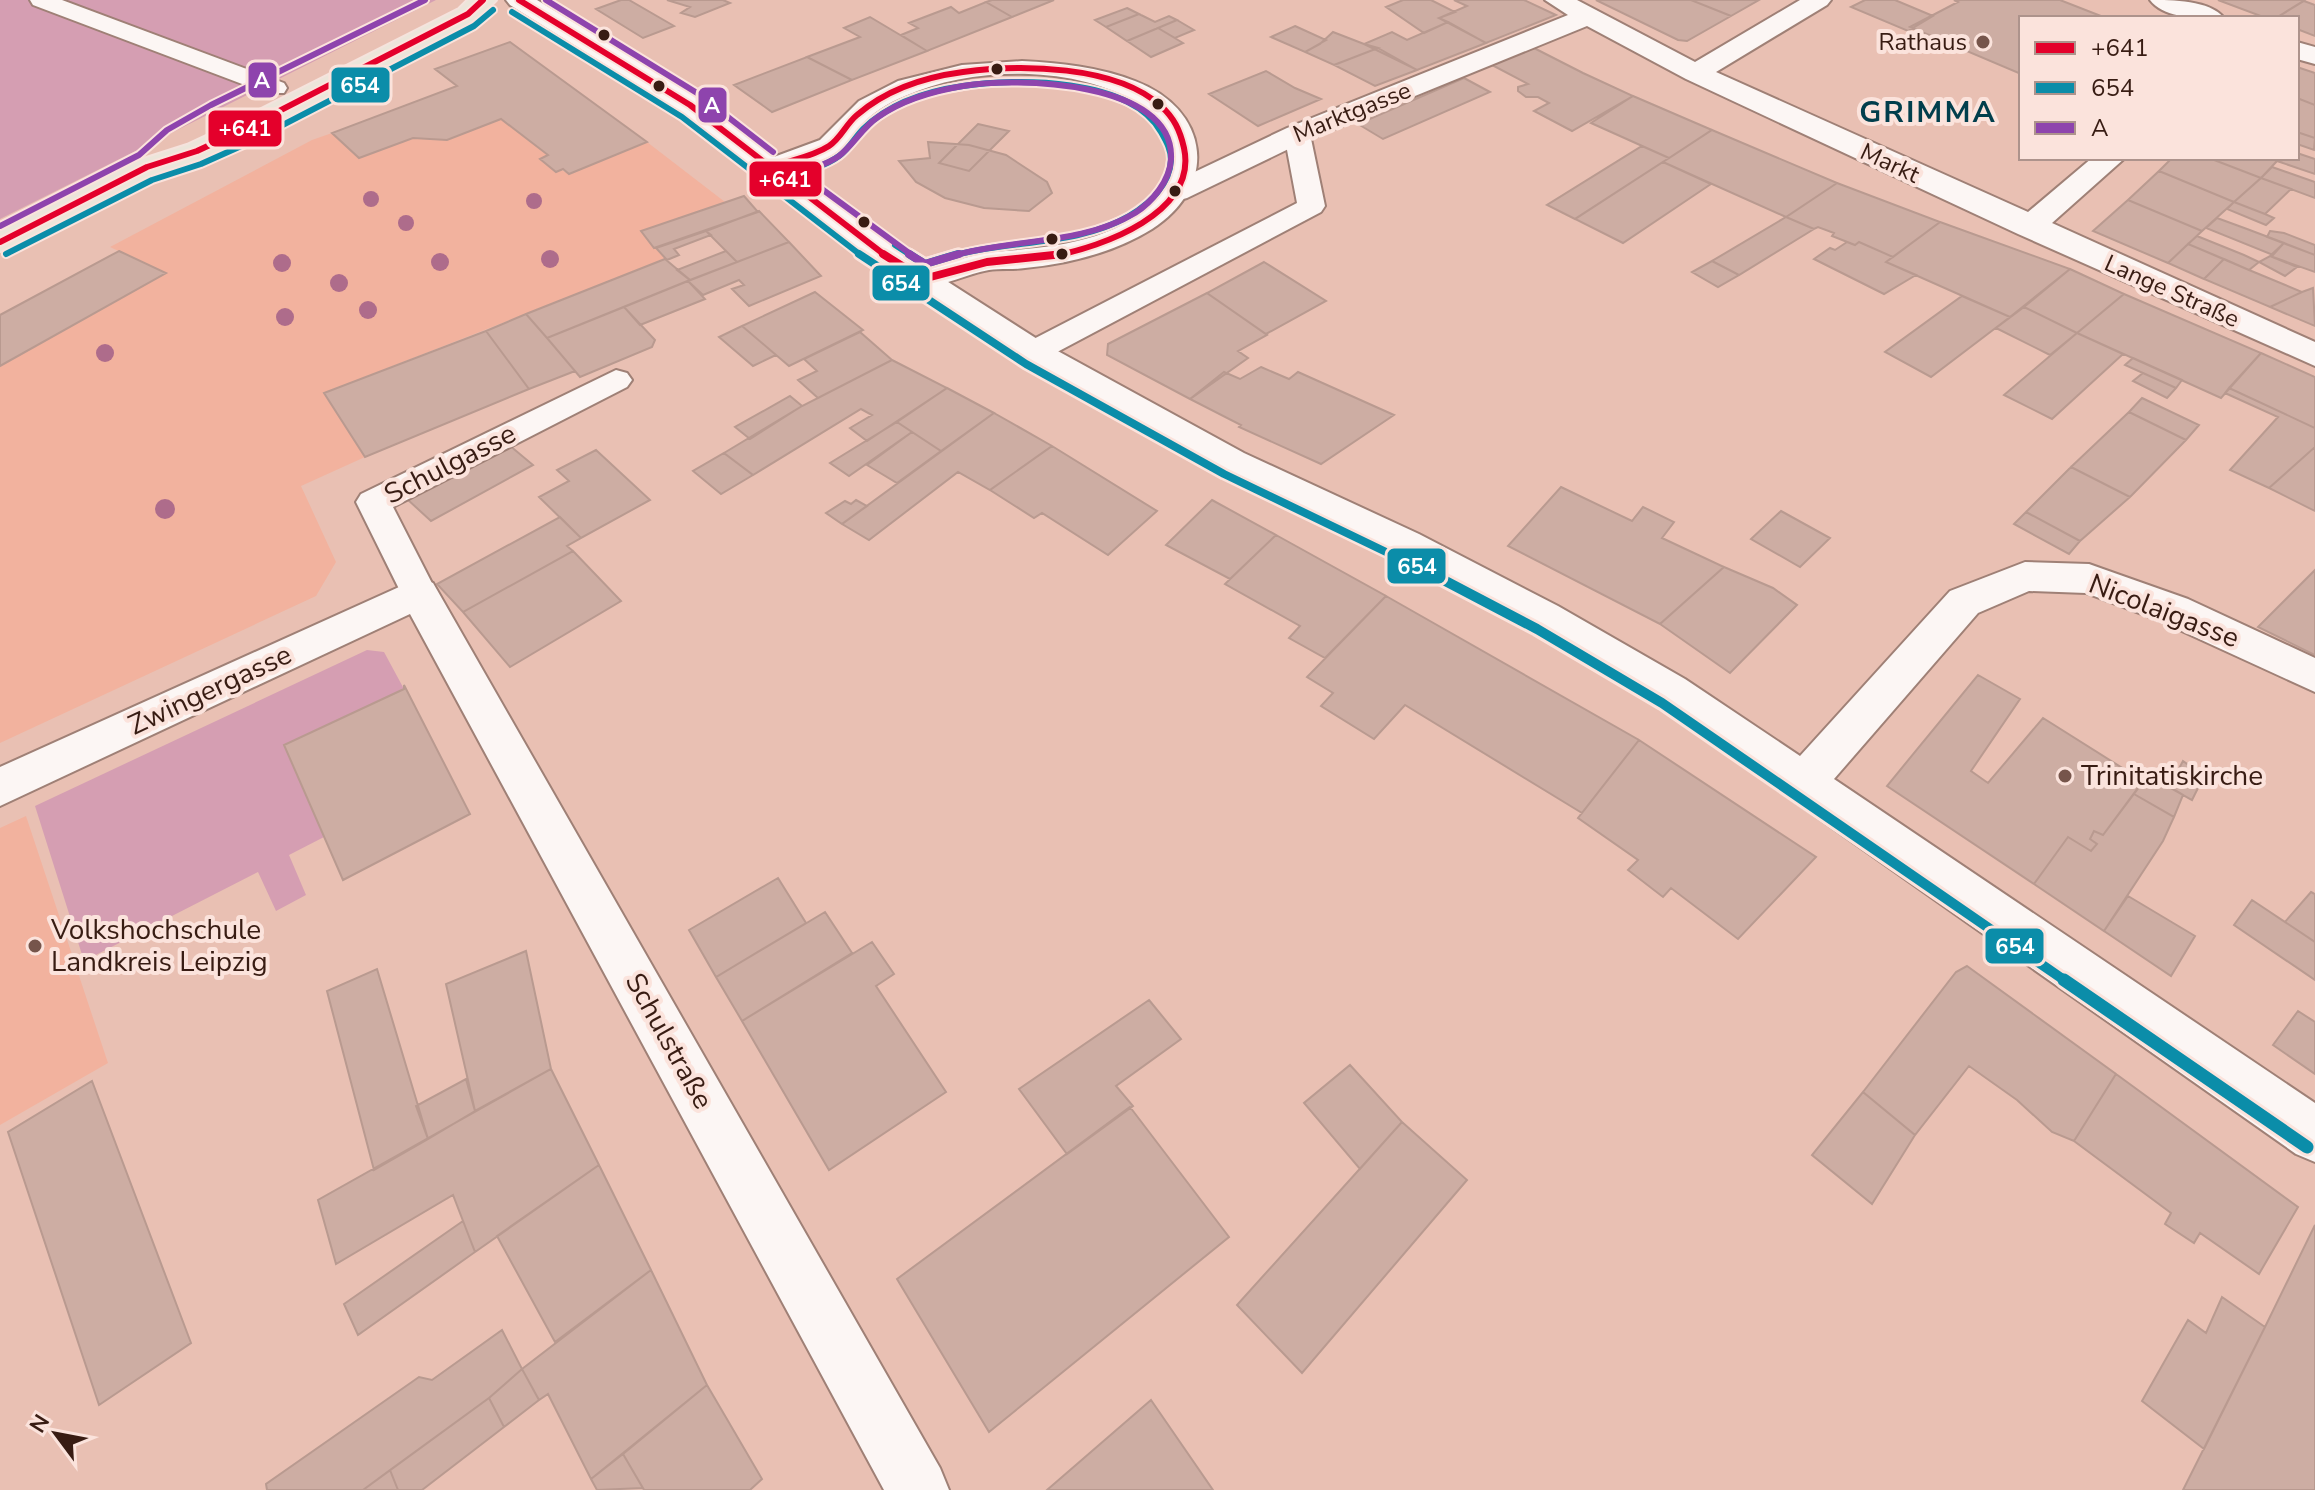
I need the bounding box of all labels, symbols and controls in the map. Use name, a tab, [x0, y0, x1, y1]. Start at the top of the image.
legend	[2019, 16, 2299, 160]
place label: Rathaus	[1879, 26, 1967, 58]
unlabelled marker	[596, 27, 612, 43]
text: +641	[2091, 32, 2149, 64]
marker: Rathaus	[1974, 33, 1992, 51]
line badge: A	[247, 61, 278, 99]
unlabelled marker	[989, 61, 1005, 77]
text: A	[254, 66, 271, 96]
line badge: 654	[330, 66, 391, 104]
text: 654	[340, 71, 380, 101]
text: 654	[2091, 72, 2134, 104]
street label: Marktgasse	[1288, 74, 1416, 150]
unlabelled marker	[651, 78, 667, 94]
line badge: A	[697, 86, 728, 124]
text: A	[704, 91, 721, 121]
district label: GRIMMA	[1859, 92, 1997, 133]
unlabelled marker	[1150, 96, 1166, 112]
line badge: +641	[207, 109, 283, 148]
text: A	[2091, 112, 2109, 144]
text: +641	[219, 114, 271, 144]
street label: Markt	[1855, 135, 1925, 191]
line badge: +641	[748, 160, 823, 198]
text: +641	[759, 165, 811, 195]
unlabelled marker	[1167, 183, 1183, 199]
unlabelled marker	[856, 214, 872, 230]
unlabelled marker	[1044, 231, 1060, 247]
unlabelled marker	[1054, 246, 1070, 262]
street label: Lange Straße	[2100, 247, 2244, 335]
line badge: 654	[871, 264, 931, 302]
text: 654	[881, 269, 921, 299]
street label: Schulgasse	[378, 415, 522, 513]
line badge: 654	[1386, 547, 1447, 585]
text: 654	[1397, 552, 1437, 582]
street label: Nicolaigasse	[2083, 565, 2245, 657]
street label: Zwingergasse	[122, 636, 298, 744]
place label: Trinitatiskirche	[2081, 757, 2263, 795]
marker: Trinitatiskirche	[2056, 767, 2074, 785]
place label: Volkshochschule Landkreis Leipzig	[50, 911, 268, 981]
line badge: 654	[1984, 927, 2045, 965]
text: 654	[1995, 932, 2035, 962]
marker: Volkshochschule Landkreis Leipzig	[26, 937, 44, 955]
street label: Schulstraße	[616, 966, 722, 1116]
north arrow	[16, 1394, 96, 1474]
text: N	[23, 1409, 57, 1439]

